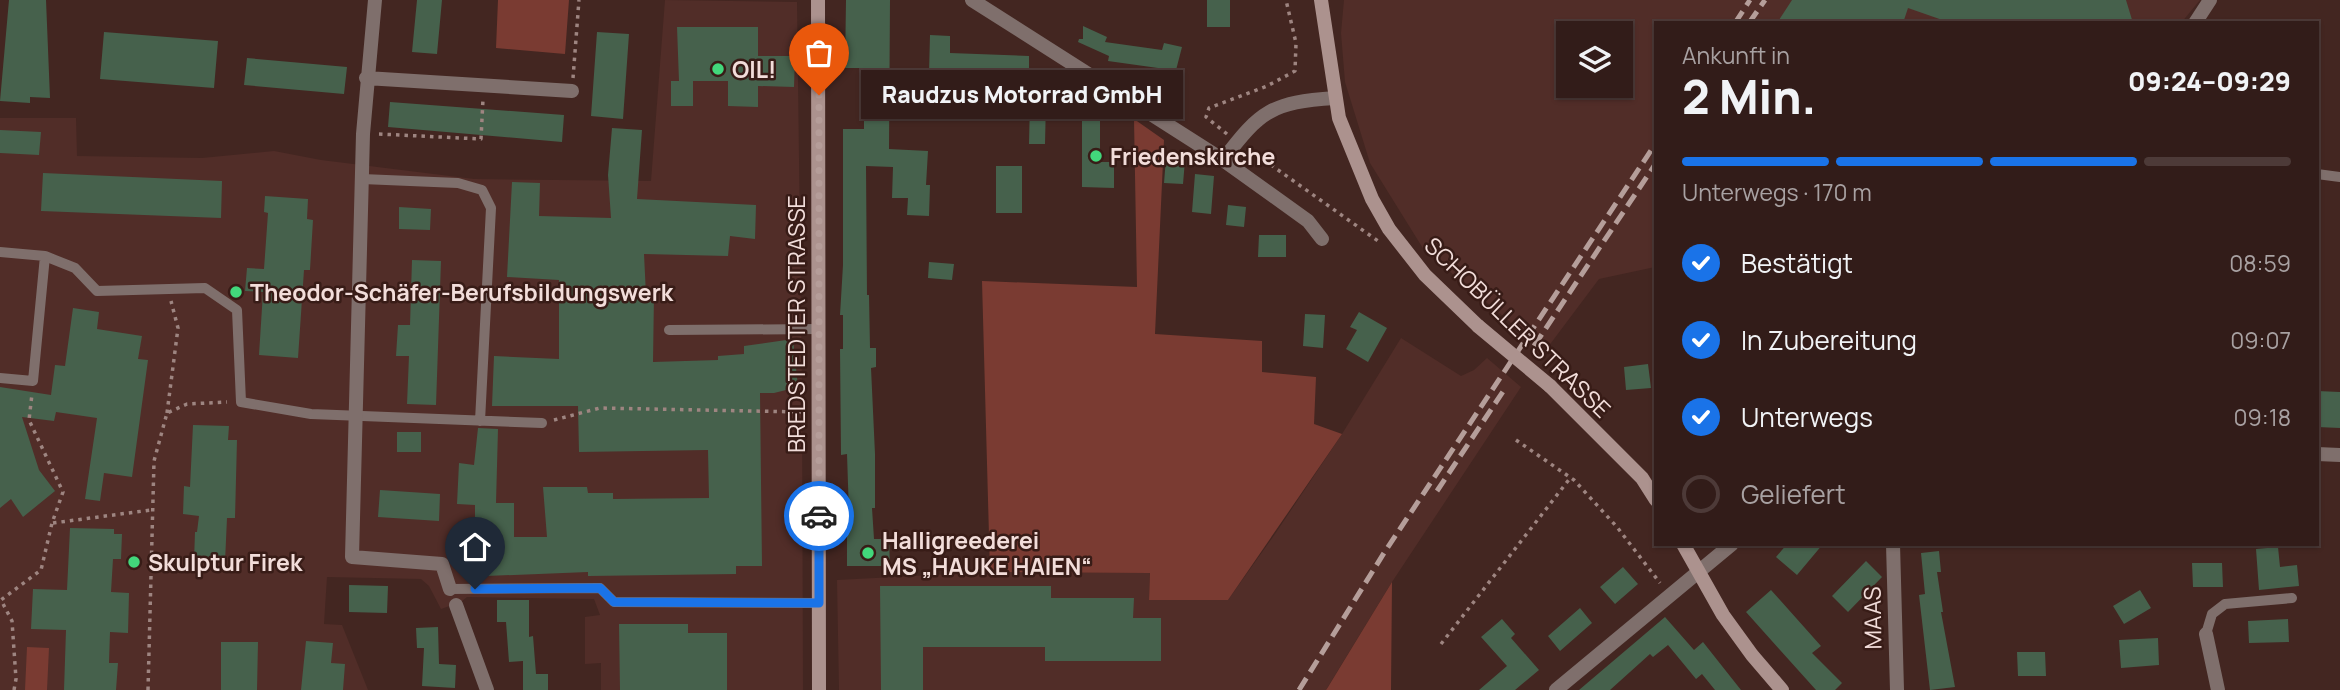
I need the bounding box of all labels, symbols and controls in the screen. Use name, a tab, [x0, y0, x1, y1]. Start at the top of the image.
map controls	[1556, 21, 1633, 98]
button: layers	[1556, 21, 1633, 98]
pin	[789, 23, 849, 95]
icon: bag	[800, 34, 838, 72]
text: Ankunft in	[1682, 39, 1790, 71]
place label: OIL!	[732, 53, 776, 85]
marker: OIL!	[710, 61, 726, 77]
text: 09:24–09:29	[2128, 63, 2291, 99]
text: 2 Min.	[1682, 65, 1816, 128]
callout: Raudzus Motorrad GmbH	[861, 70, 1183, 119]
text: Raudzus Motorrad GmbH	[882, 78, 1162, 110]
place label: Friedenskirche	[1110, 140, 1275, 172]
marker: Friedenskirche	[1088, 148, 1104, 164]
text: Unterwegs · 170 m	[1682, 176, 1872, 208]
street label: BREDSTEDTER STRASSE	[780, 195, 812, 453]
street label: SCHOBÜLLER STRASSE	[1418, 230, 1618, 424]
icon: check	[1682, 244, 1720, 282]
text: Bestätigt	[1741, 245, 1853, 281]
text: 08:59	[2229, 247, 2291, 279]
place label: Theodor-Schäfer-Berufsbildungswerk	[250, 276, 674, 308]
marker: Theodor-Schäfer-Berufsbildungswerk	[228, 284, 244, 300]
icon: check	[1682, 321, 1720, 359]
text: In Zubereitung	[1741, 322, 1917, 358]
text: 09:07	[2230, 324, 2291, 356]
icon: check	[1682, 398, 1720, 436]
text: Unterwegs	[1741, 399, 1873, 435]
text: 09:18	[2234, 401, 2291, 433]
text: Geliefert	[1741, 476, 1846, 512]
courier	[784, 481, 854, 551]
icon: car	[800, 497, 838, 535]
pin	[445, 517, 505, 589]
place label: Halligreederei MS „HAUKE HAIEN“	[882, 524, 1092, 582]
icon: home	[456, 528, 494, 566]
marker: Halligreederei MS „HAUKE HAIEN“	[860, 545, 876, 561]
place label: Skulptur Firek	[148, 546, 303, 578]
marker: Skulptur Firek	[126, 554, 142, 570]
street label: MAAS	[1855, 586, 1889, 650]

